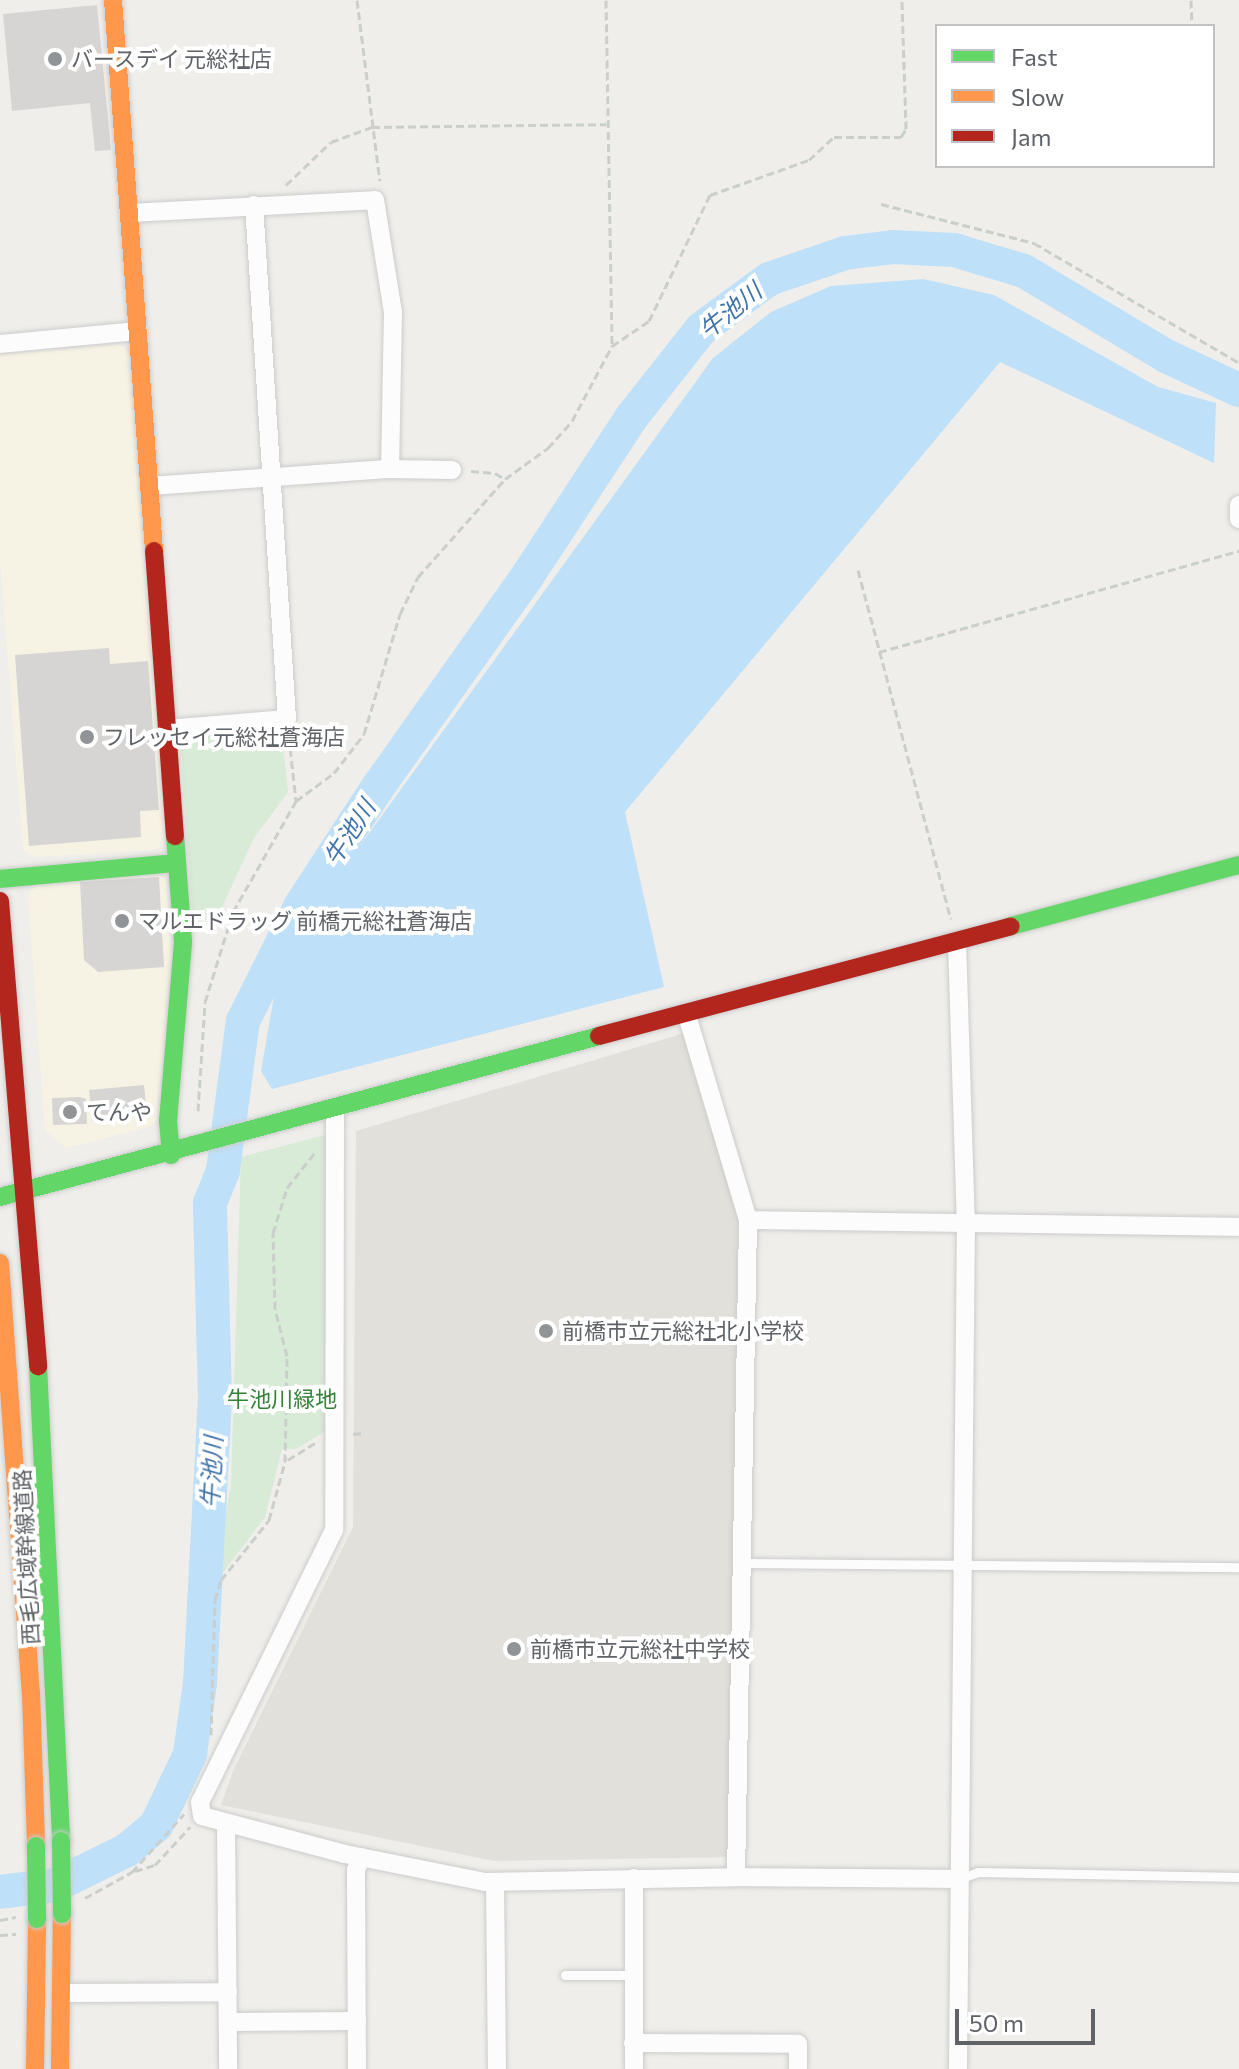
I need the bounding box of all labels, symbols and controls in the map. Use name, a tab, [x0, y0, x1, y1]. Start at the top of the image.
legend	[935, 24, 1215, 168]
text: Fast	[1011, 42, 1058, 71]
place label: バースデイ 元総社店	[71, 46, 273, 72]
marker: バースデイ 元総社店	[46, 50, 64, 68]
text: Slow	[1011, 82, 1064, 111]
text: Jam	[1011, 122, 1051, 151]
water label: 牛池川	[693, 276, 767, 344]
place label: フレッセイ元総社蒼海店	[103, 724, 345, 750]
marker: フレッセイ元総社蒼海店	[78, 728, 96, 746]
water label: 牛池川	[317, 794, 381, 870]
place label: マルエドラッグ 前橋元総社蒼海店	[138, 908, 472, 934]
marker: マルエドラッグ 前橋元総社蒼海店	[113, 912, 131, 930]
place label: てんや	[86, 1099, 152, 1125]
marker: てんや	[61, 1103, 79, 1121]
place label: 前橋市立元総社北小学校	[562, 1318, 804, 1344]
marker: 前橋市立元総社北小学校	[537, 1322, 555, 1340]
park label: 牛池川緑地	[227, 1386, 337, 1412]
water label: 牛池川	[195, 1435, 227, 1509]
street label: 西毛広域幹線道路	[8, 1468, 44, 1646]
place label: 前橋市立元総社中学校	[530, 1636, 750, 1662]
marker: 前橋市立元総社中学校	[505, 1640, 523, 1658]
scale bar	[959, 1993, 1099, 2043]
text: 50 m	[969, 2008, 1024, 2037]

